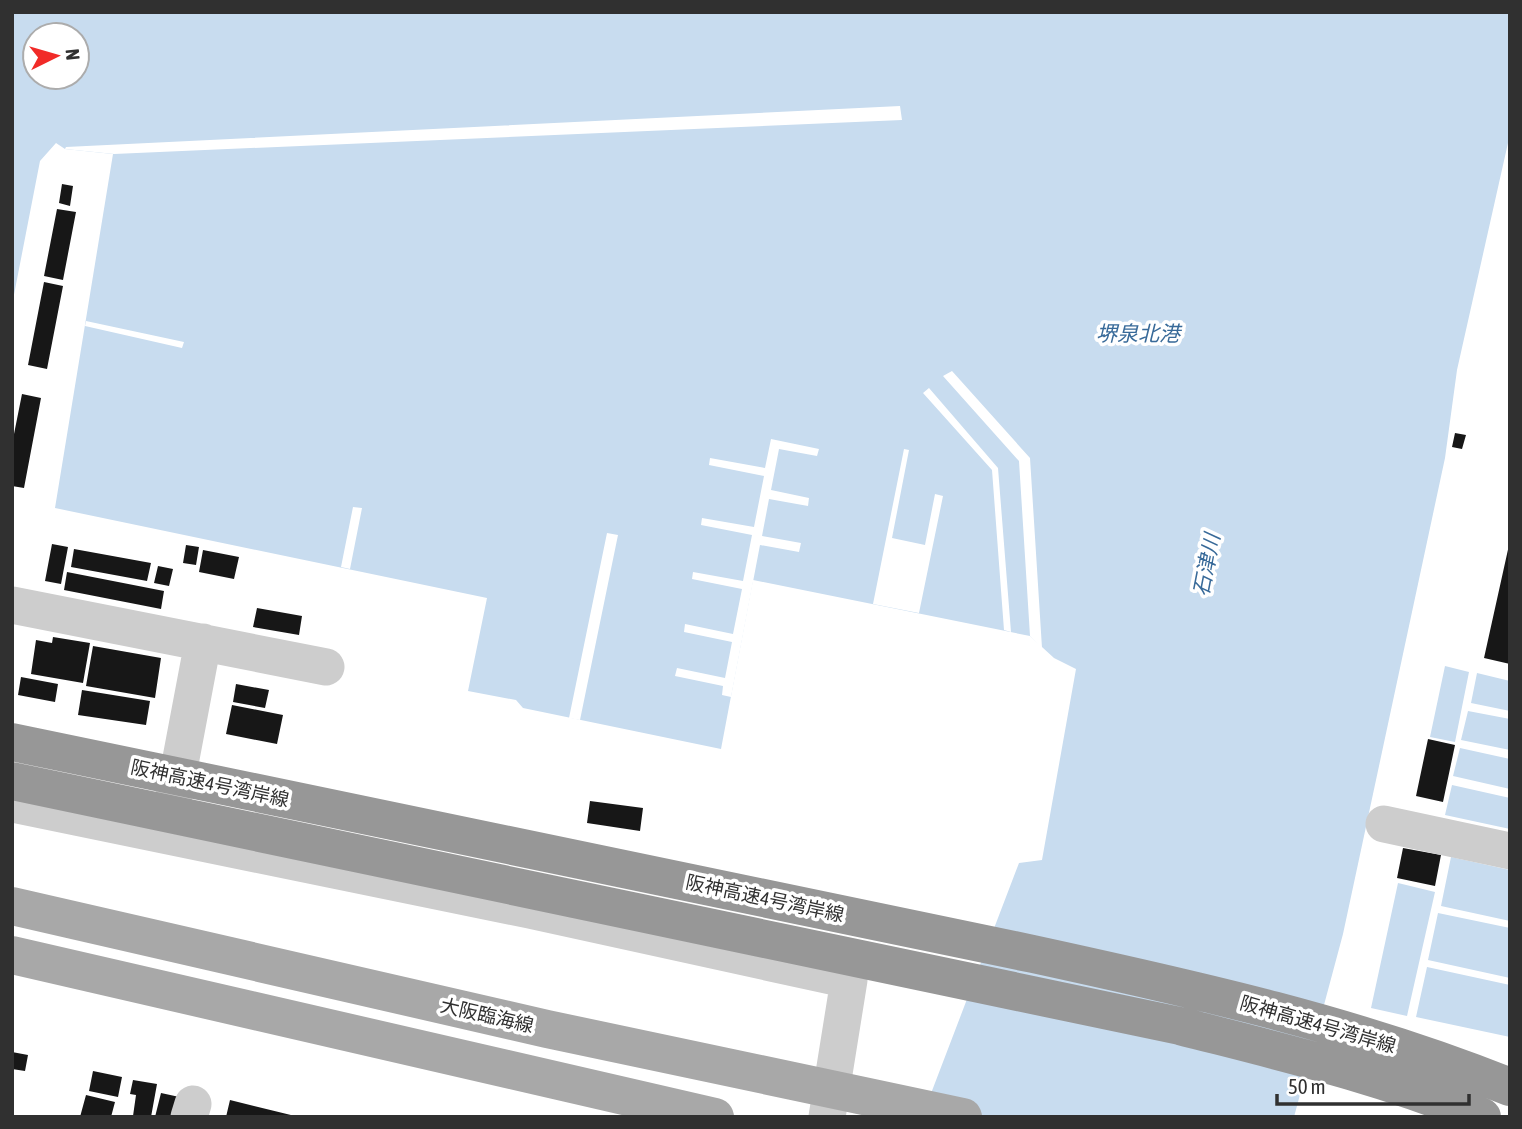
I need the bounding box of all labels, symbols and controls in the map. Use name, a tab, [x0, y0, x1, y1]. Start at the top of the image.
north arrow	[21, 21, 91, 91]
text: N	[61, 48, 84, 61]
water label: 堺泉北港	[1096, 321, 1183, 345]
water label: 石津川	[1188, 530, 1224, 598]
street label: 阪神高速4号湾岸線	[129, 756, 291, 810]
street label: 阪神高速4号湾岸線	[684, 871, 846, 925]
street label: 阪神高速4号湾岸線	[1238, 991, 1398, 1057]
street label: 大阪臨海線	[438, 994, 536, 1036]
scale bar	[1277, 1062, 1470, 1106]
text: 50 m	[1288, 1074, 1326, 1098]

